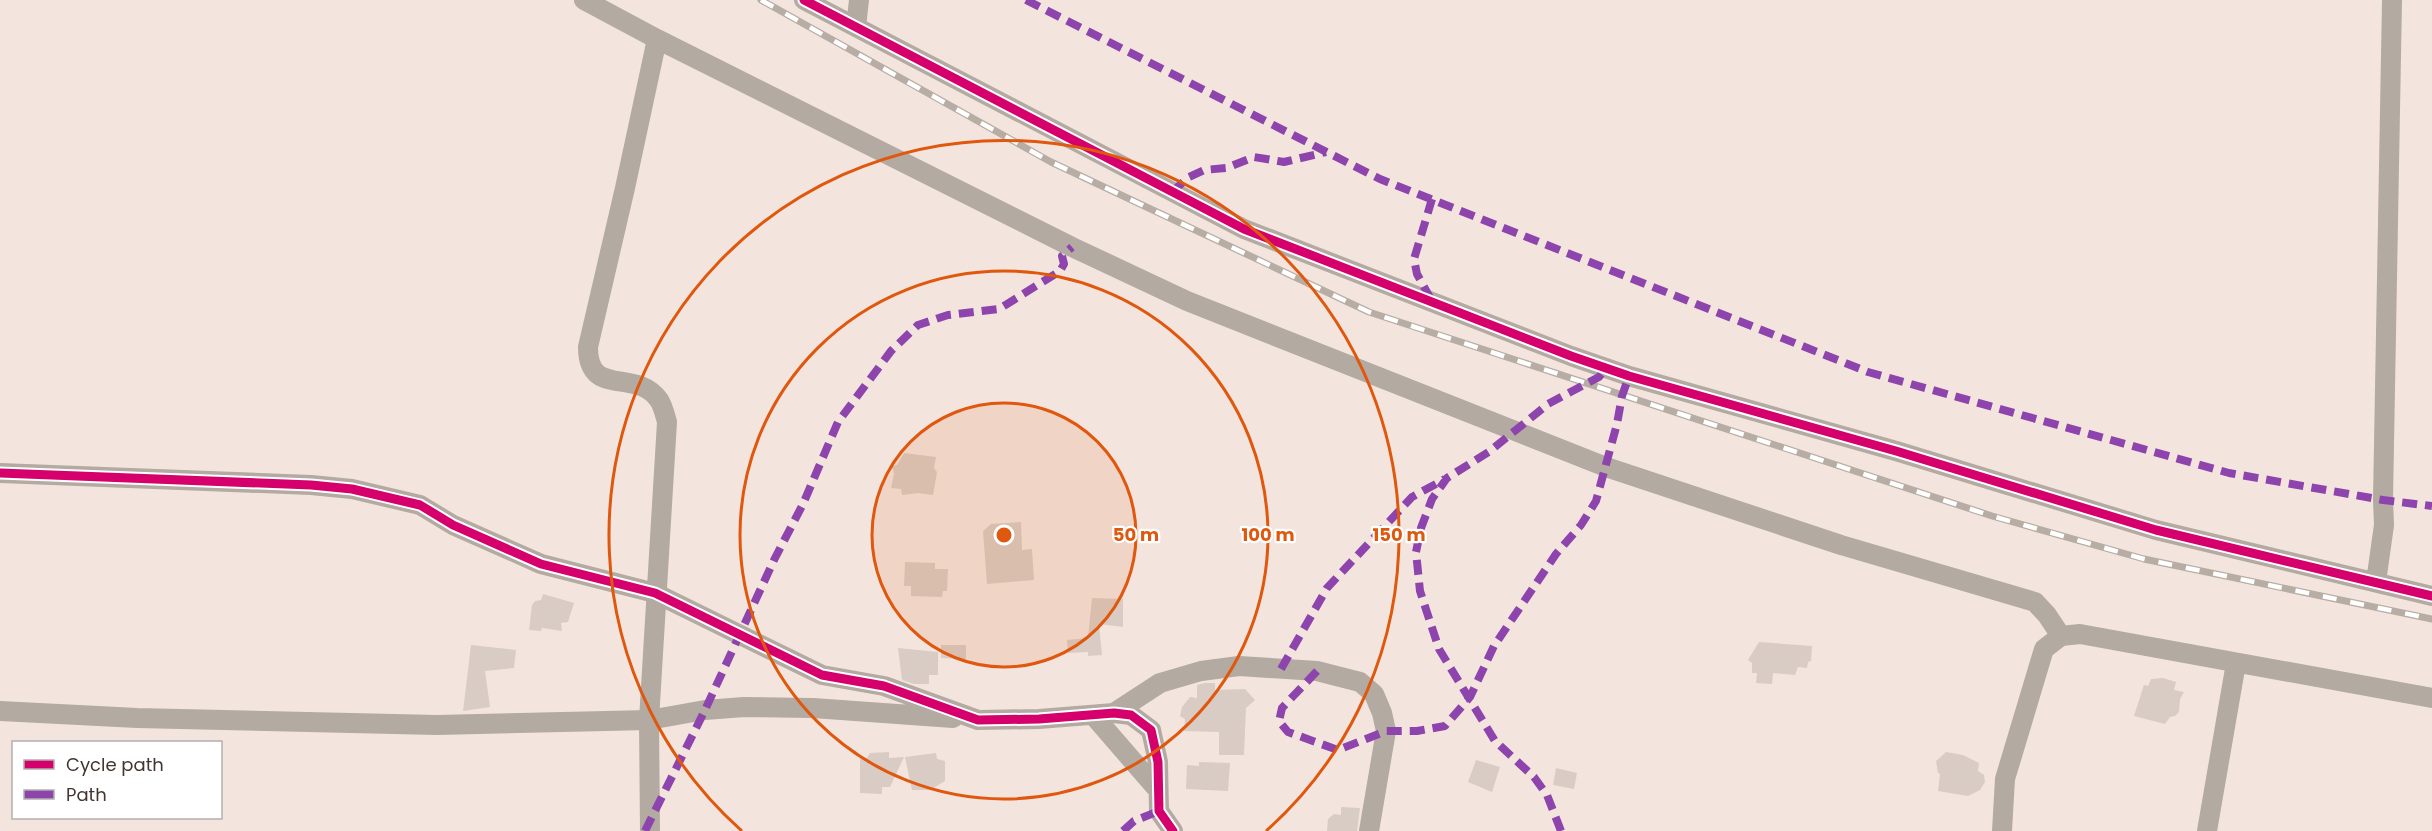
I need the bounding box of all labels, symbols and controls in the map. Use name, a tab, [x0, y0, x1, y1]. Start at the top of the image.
text: 50 m	[1113, 522, 1159, 547]
text: 100 m	[1241, 522, 1295, 547]
text: 150 m	[1372, 522, 1426, 547]
centre of rings	[994, 525, 1014, 545]
legend	[12, 741, 222, 819]
text: Cycle path	[66, 752, 164, 777]
text: Path	[66, 782, 107, 807]

